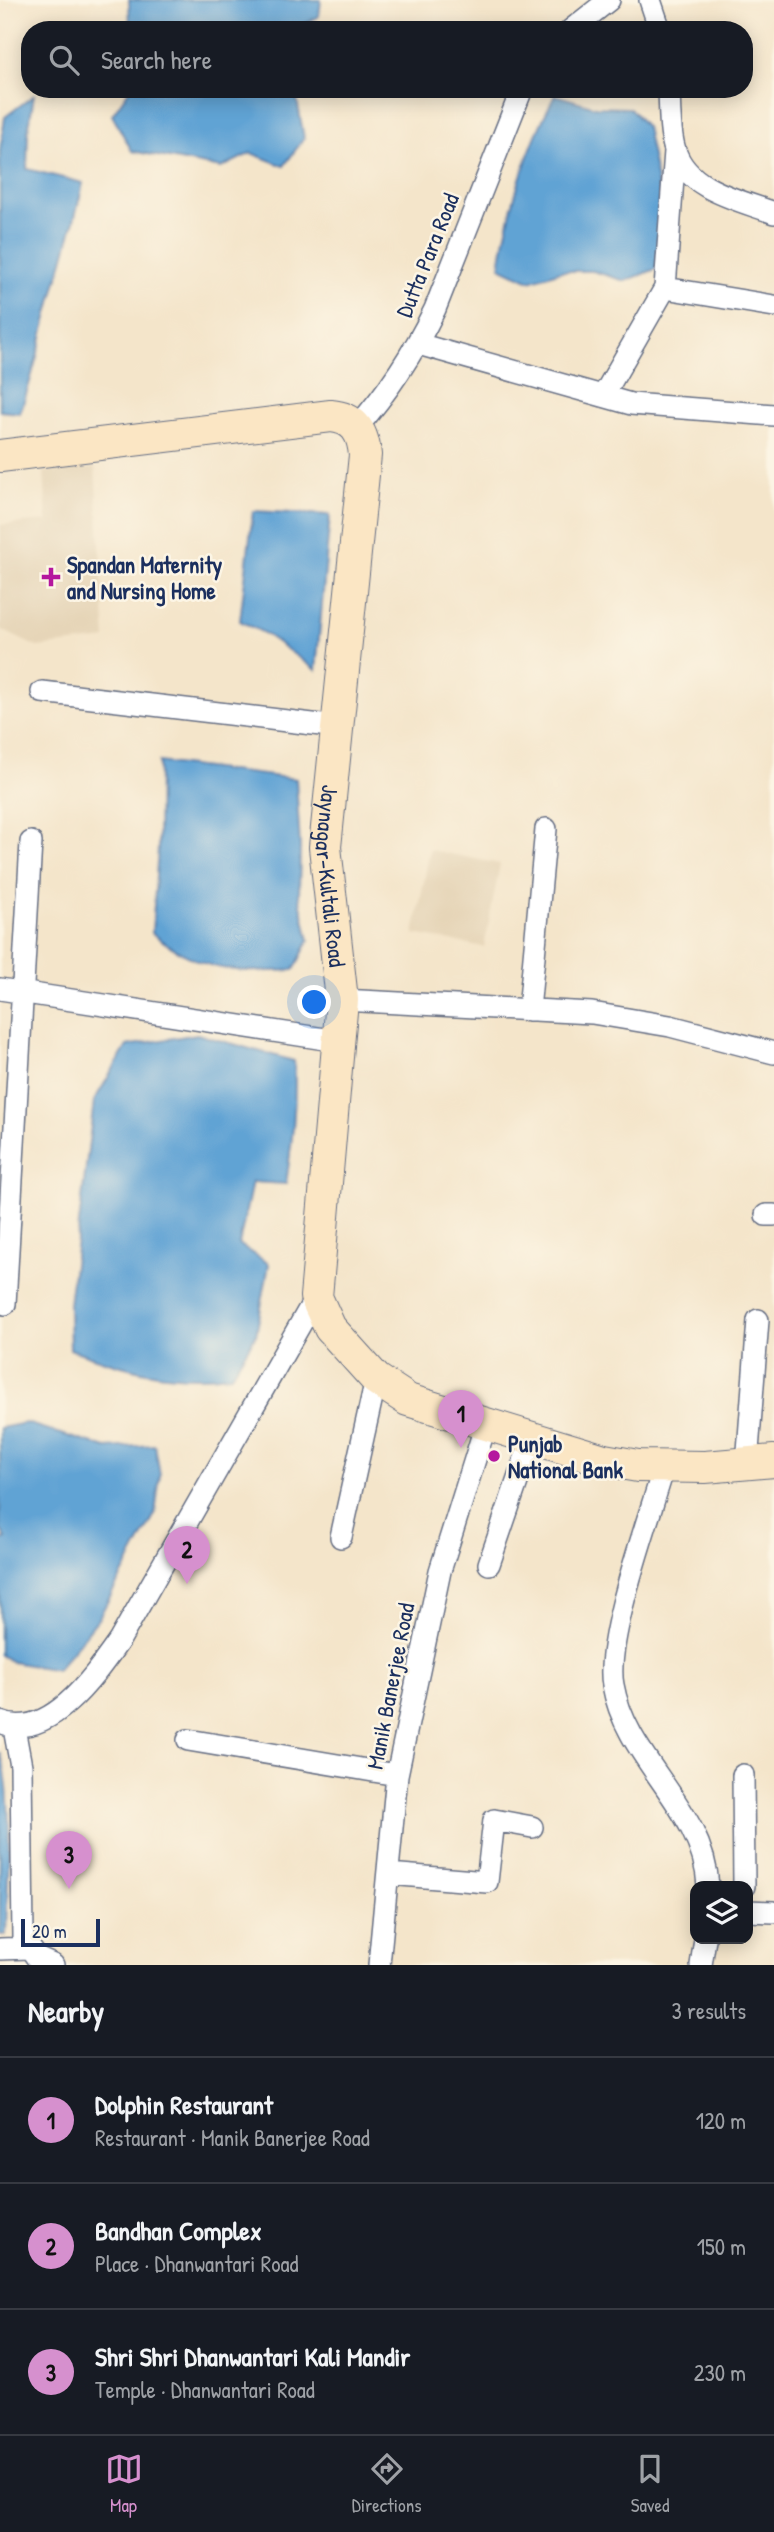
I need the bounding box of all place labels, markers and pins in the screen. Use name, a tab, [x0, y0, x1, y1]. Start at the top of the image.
place label: Spandan Maternity and Nursing Home	[67, 549, 223, 607]
marker: Spandan Maternity and Nursing Home	[41, 567, 61, 587]
pin: 1	[438, 1390, 484, 1448]
place label: Punjab National Bank	[508, 1428, 623, 1485]
marker: Punjab National Bank	[486, 1448, 502, 1464]
pin: 2	[164, 1526, 210, 1584]
pin: 3	[46, 1831, 92, 1889]

